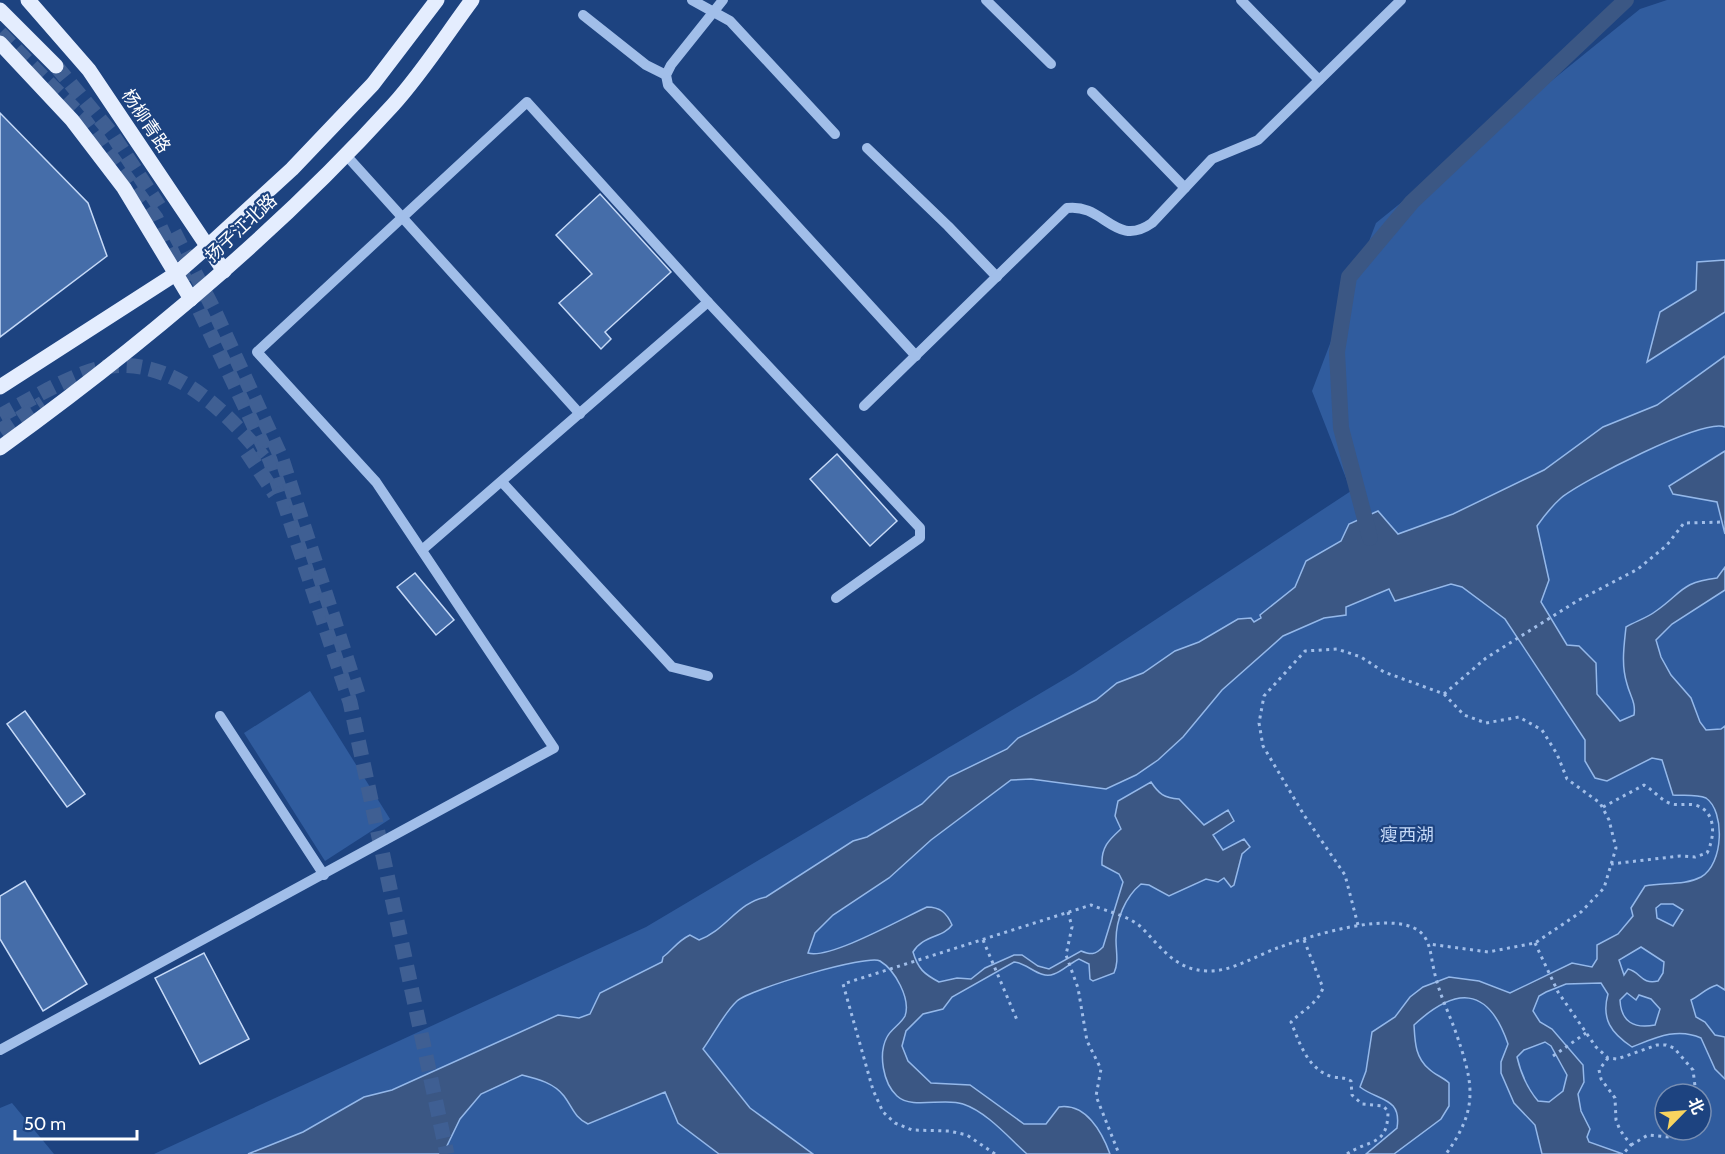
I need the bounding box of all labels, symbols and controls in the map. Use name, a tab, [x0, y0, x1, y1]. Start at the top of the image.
street label: 杨柳青路	[117, 85, 175, 157]
street label: 扬子江北路	[201, 189, 281, 267]
park label: 瘦西湖	[1380, 824, 1434, 846]
north arrow	[1653, 1082, 1713, 1142]
text: 北	[1684, 1095, 1708, 1117]
scale bar	[15, 1103, 136, 1141]
text: 50 m	[24, 1113, 66, 1135]

